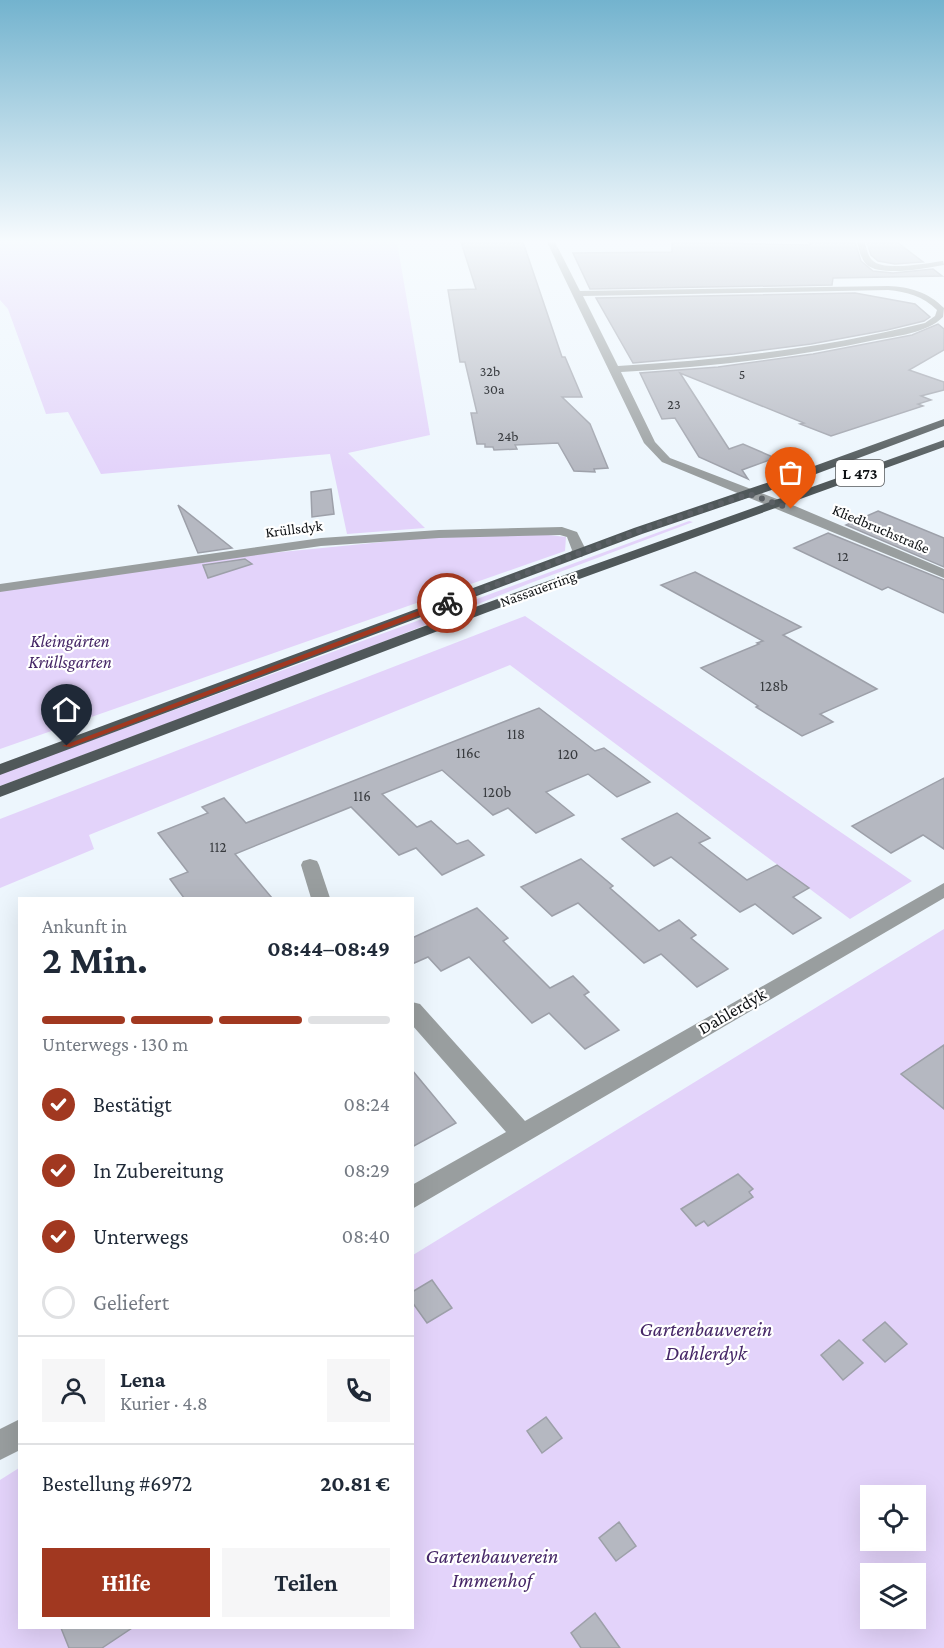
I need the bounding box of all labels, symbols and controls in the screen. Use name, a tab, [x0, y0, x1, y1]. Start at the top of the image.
house number: 32b	[480, 363, 500, 379]
house number: 5	[739, 366, 745, 382]
house number: 30a	[483, 381, 505, 397]
house number: 23	[667, 396, 681, 412]
house number: 24b	[497, 428, 519, 444]
pin	[765, 447, 816, 509]
icon: bag	[774, 456, 807, 489]
road number: L 473	[836, 460, 884, 486]
street label: Kliedbruchstraße	[830, 501, 932, 557]
street label: Krüllsdyk	[264, 517, 325, 541]
house number: 12	[837, 548, 849, 564]
street label: Nassauerring	[498, 568, 579, 611]
courier	[417, 573, 477, 633]
icon: bike	[431, 587, 464, 620]
park label: Kleingärten Krüllsgarten	[28, 631, 112, 672]
house number: 128b	[760, 678, 788, 694]
pin	[41, 684, 92, 746]
icon: home	[50, 693, 83, 726]
house number: 118	[507, 726, 525, 742]
house number: 116c	[456, 745, 481, 761]
house number: 120	[558, 746, 578, 762]
house number: 120b	[483, 784, 511, 800]
house number: 116	[353, 788, 371, 804]
house number: 112	[209, 839, 227, 855]
text: Ankunft in	[42, 915, 127, 937]
text: 08:44–08:49	[267, 936, 390, 961]
text: 2 Min.	[42, 938, 148, 981]
street label: Dahlerdyk	[695, 983, 770, 1038]
text: Unterwegs · 130 m	[42, 1033, 188, 1055]
icon: check	[42, 1088, 75, 1121]
text: Bestätigt	[93, 1092, 172, 1117]
text: 08:24	[344, 1093, 390, 1115]
icon: check	[42, 1154, 75, 1187]
text: In Zubereitung	[93, 1158, 224, 1183]
text: 08:29	[344, 1159, 390, 1181]
icon: check	[42, 1220, 75, 1253]
text: Unterwegs	[93, 1224, 189, 1249]
text: 08:40	[342, 1225, 390, 1247]
text: Geliefert	[93, 1290, 169, 1315]
park label: Gartenbauverein Dahlerdyk	[640, 1317, 772, 1365]
button: person	[42, 1359, 105, 1422]
button: phone	[327, 1359, 390, 1422]
text: Lena	[120, 1367, 165, 1392]
text: Kurier · 4.8	[120, 1392, 208, 1414]
text: Bestellung #6972	[42, 1471, 192, 1496]
text: 20.81 €	[320, 1471, 390, 1496]
map controls	[860, 1485, 926, 1629]
button: locate	[860, 1485, 926, 1551]
park label: Gartenbauverein Immenhof	[426, 1544, 558, 1592]
button: Hilfe	[42, 1548, 210, 1617]
button: Teilen	[222, 1548, 390, 1617]
button: layers	[860, 1563, 926, 1629]

